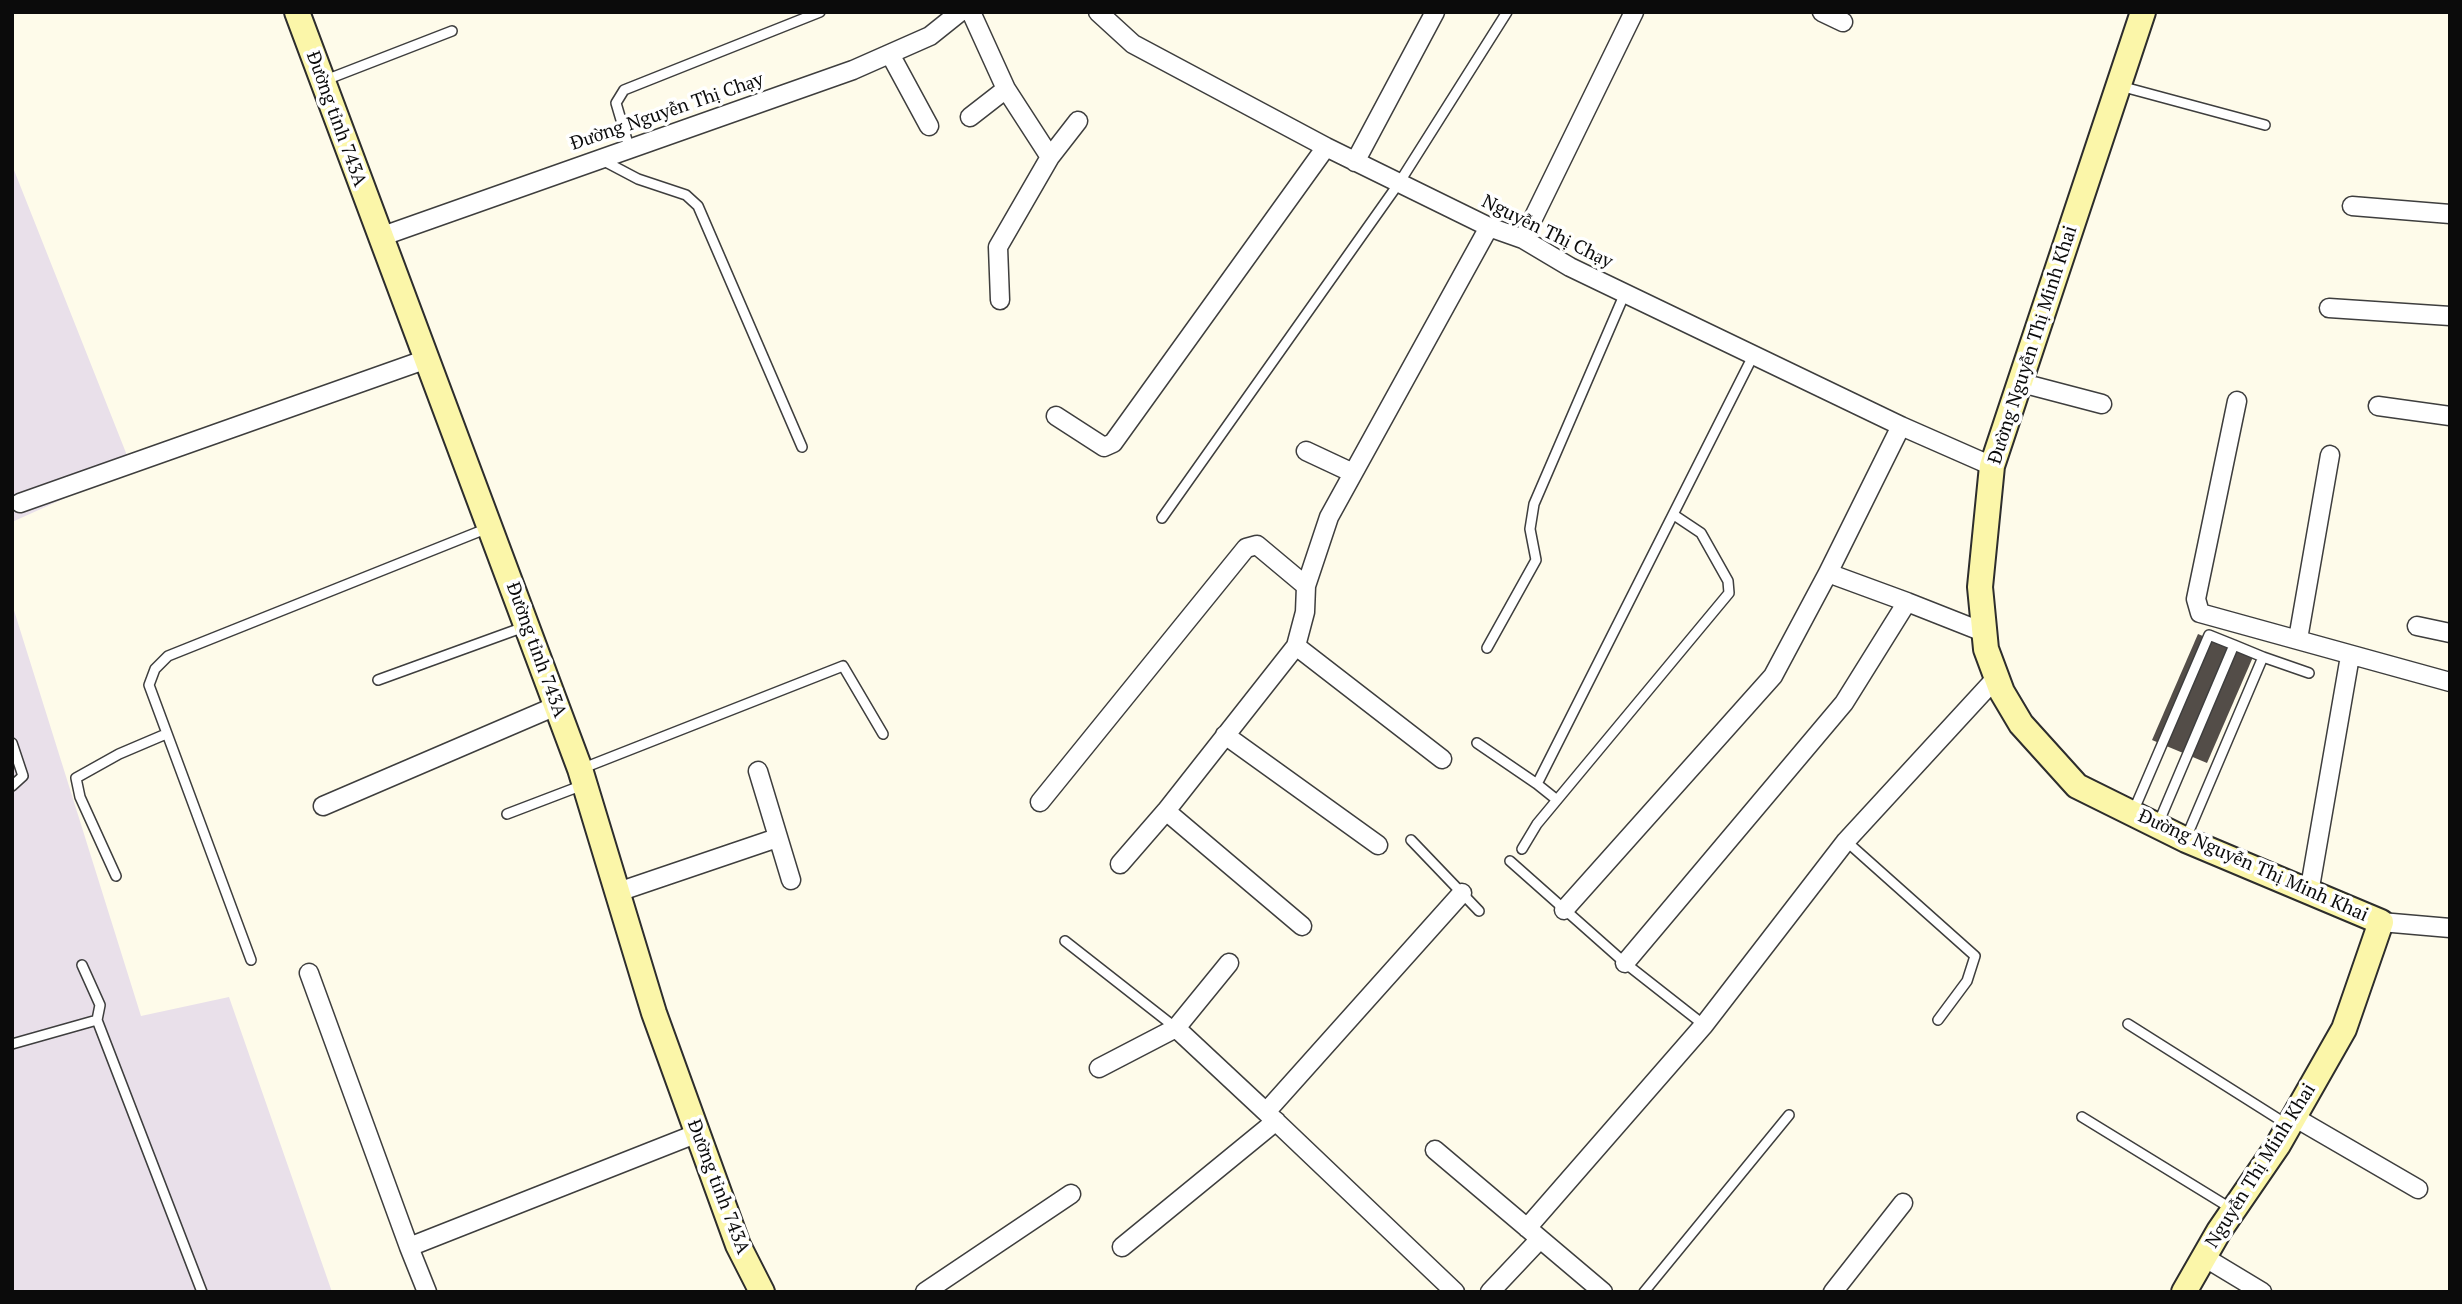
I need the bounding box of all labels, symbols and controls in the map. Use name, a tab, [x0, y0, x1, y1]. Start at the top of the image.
street label: Đường tỉnh 743A	[301, 48, 371, 190]
street label: Đường Nguyễn Thị Chạy	[567, 68, 767, 156]
street label: Nguyễn Thị Chạy	[1478, 190, 1616, 274]
street label: Đường Nguyễn Thị Minh Khai	[1984, 223, 2082, 467]
street label: Đường tỉnh 743A	[501, 579, 571, 721]
street label: Đường Nguyễn Thị Minh Khai	[2135, 805, 2371, 927]
street label: Nguyễn Thị Minh Khai	[2201, 1080, 2321, 1252]
street label: Đường tỉnh 743A	[682, 1116, 754, 1258]

